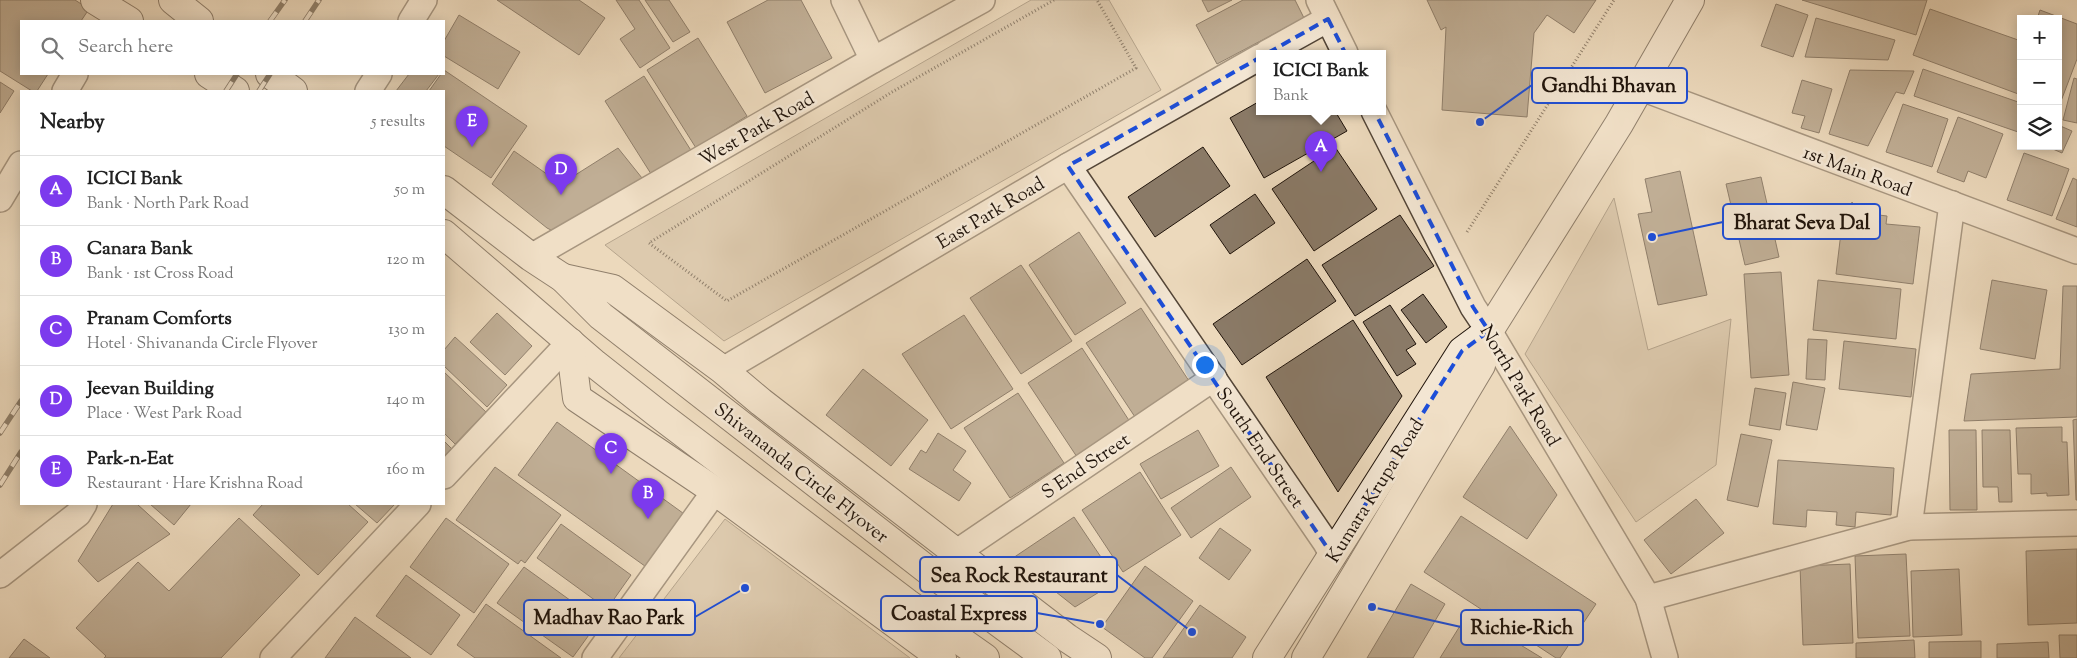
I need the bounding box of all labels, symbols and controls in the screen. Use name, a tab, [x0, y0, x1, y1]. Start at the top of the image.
map controls	[2017, 15, 2062, 150]
button: +	[2017, 15, 2062, 60]
search box	[20, 20, 445, 75]
icon: search	[38, 34, 66, 62]
text: Search here	[78, 34, 173, 61]
popup	[1256, 50, 1386, 115]
text: ICICI Bank	[1273, 58, 1369, 85]
button: −	[2017, 60, 2062, 105]
callout: Gandhi Bhavan	[1532, 68, 1687, 103]
text: Gandhi Bhavan	[1542, 73, 1677, 102]
text: Bank	[1273, 85, 1309, 108]
street label: West Park Road	[695, 86, 820, 174]
button: layers	[2017, 105, 2062, 150]
pin: E	[456, 106, 488, 147]
text: Nearby	[40, 108, 105, 138]
text: 5 results	[371, 111, 425, 134]
pin: A	[1305, 131, 1337, 172]
street label: 1st Main Road	[1799, 140, 1916, 205]
pin: D	[545, 154, 577, 195]
text: ICICI Bank	[87, 166, 183, 193]
street label: East Park Road	[932, 171, 1050, 257]
text: A	[50, 179, 63, 202]
text: 50 m	[394, 179, 425, 202]
text: Bank · North Park Road	[87, 193, 249, 216]
callout: Bharat Seva Dal	[1723, 204, 1880, 239]
text: Bharat Seva Dal	[1734, 210, 1871, 239]
text: Canara Bank	[87, 236, 193, 263]
text: B	[51, 249, 61, 272]
text: 120 m	[387, 249, 425, 272]
text: Bank · 1st Cross Road	[87, 263, 233, 286]
text: Pranam Comforts	[87, 306, 232, 333]
text: C	[50, 319, 62, 342]
text: 130 m	[388, 319, 425, 342]
street label: North Park Road	[1472, 321, 1566, 452]
text: Hotel · Shivananda Circle Flyover	[87, 333, 318, 356]
your location	[1192, 352, 1218, 378]
text: Jeevan Building	[87, 376, 214, 403]
street label: South End Street	[1208, 383, 1310, 515]
text: D	[50, 389, 62, 412]
text: 140 m	[387, 389, 425, 412]
street label: Shivananda Circle Flyover	[707, 397, 893, 551]
text: Place · West Park Road	[87, 403, 242, 426]
street label: Kumara Krupa Road	[1321, 414, 1432, 569]
street label: S End Street	[1037, 427, 1137, 507]
pin: C	[595, 433, 627, 474]
text: Park-n-Eat	[87, 446, 173, 473]
text: E	[51, 459, 61, 482]
text: 160 m	[387, 459, 425, 482]
text: Restaurant · Hare Krishna Road	[87, 473, 303, 496]
pin: B	[632, 478, 664, 519]
callout: Sea Rock Restaurant	[920, 557, 1117, 592]
text: Sea Rock Restaurant	[931, 563, 1108, 592]
callout: Coastal Express	[881, 596, 1037, 631]
callout: Madhav Rao Park	[524, 600, 695, 635]
text: Coastal Express	[891, 601, 1027, 630]
text: Madhav Rao Park	[534, 605, 684, 634]
callout: Richie-Rich	[1461, 610, 1583, 645]
text: Richie-Rich	[1471, 615, 1574, 644]

